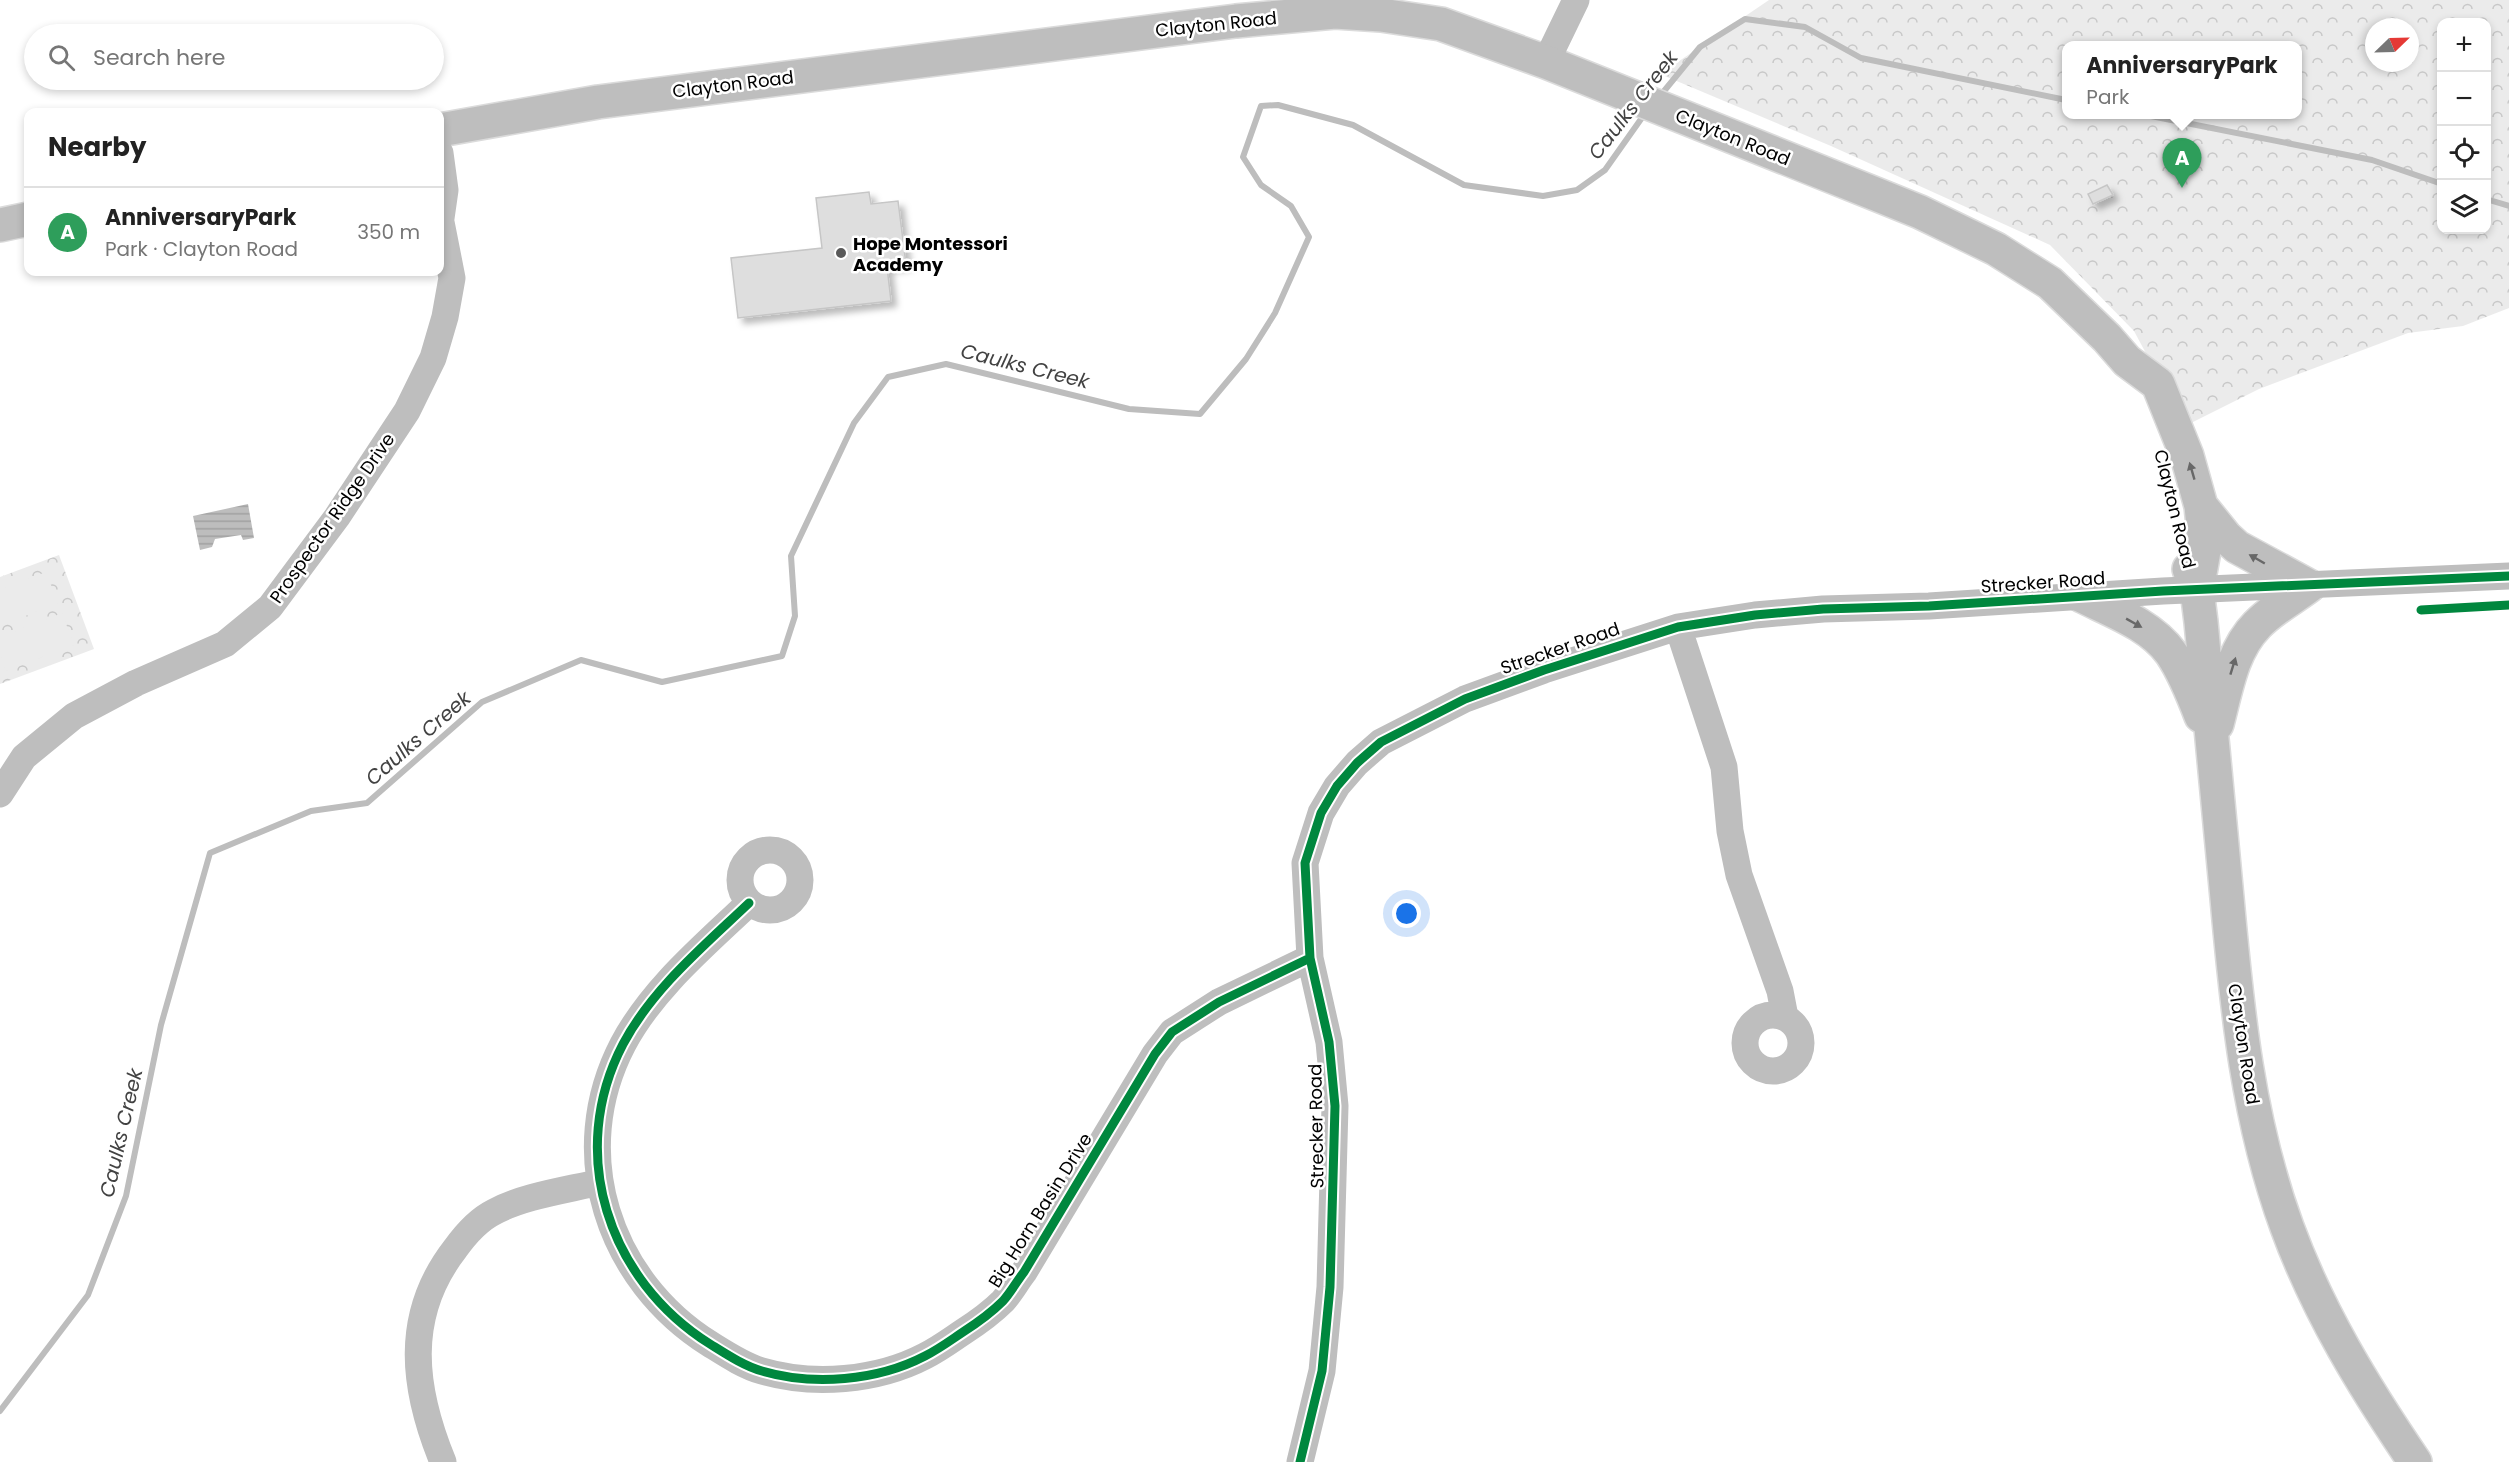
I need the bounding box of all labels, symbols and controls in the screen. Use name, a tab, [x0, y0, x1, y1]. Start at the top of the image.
street label: Clayton Road	[1154, 5, 1278, 43]
north arrow	[2365, 18, 2419, 72]
map controls	[2437, 18, 2491, 234]
button: +	[2437, 18, 2491, 72]
search box	[24, 24, 444, 90]
icon: search	[45, 41, 78, 74]
popup	[2062, 41, 2302, 119]
text: Search here	[93, 42, 226, 73]
water label: Caulks Creek	[1582, 43, 1686, 165]
text: AnniversaryPark	[2086, 50, 2278, 81]
street label: Clayton Road	[671, 64, 795, 104]
button: −	[2437, 72, 2491, 126]
text: Park	[2086, 83, 2129, 111]
street label: Clayton Road	[1672, 103, 1794, 171]
button: locate	[2437, 126, 2491, 180]
text: Nearby	[48, 129, 146, 165]
pin: A	[2162, 138, 2202, 188]
button: layers	[2437, 180, 2491, 234]
text: AnniversaryPark	[105, 202, 296, 233]
text: A	[60, 218, 75, 246]
text: 350 m	[357, 218, 420, 246]
place label: Hope Montessori Academy	[853, 231, 1008, 277]
text: Park · Clayton Road	[105, 235, 298, 263]
marker: Hope Montessori Academy	[834, 246, 848, 260]
water label: Caulks Creek	[958, 337, 1094, 396]
street label: Prospector Ridge Drive	[264, 428, 400, 608]
street label: Clayton Road	[2148, 447, 2202, 571]
one-way arrow	[2187, 462, 2196, 480]
one-way arrow	[2249, 554, 2266, 564]
street label: Strecker Road	[1980, 565, 2106, 599]
street label: Strecker Road	[1497, 616, 1623, 680]
one-way arrow	[2126, 618, 2143, 628]
one-way arrow	[2229, 657, 2238, 675]
water label: Caulks Creek	[359, 683, 478, 792]
your location	[1392, 899, 1421, 928]
street label: Clayton Road	[2222, 982, 2266, 1106]
street label: Strecker Road	[1302, 1063, 1330, 1189]
water label: Caulks Creek	[93, 1064, 150, 1200]
street label: Big Horn Basin Drive	[982, 1128, 1098, 1292]

